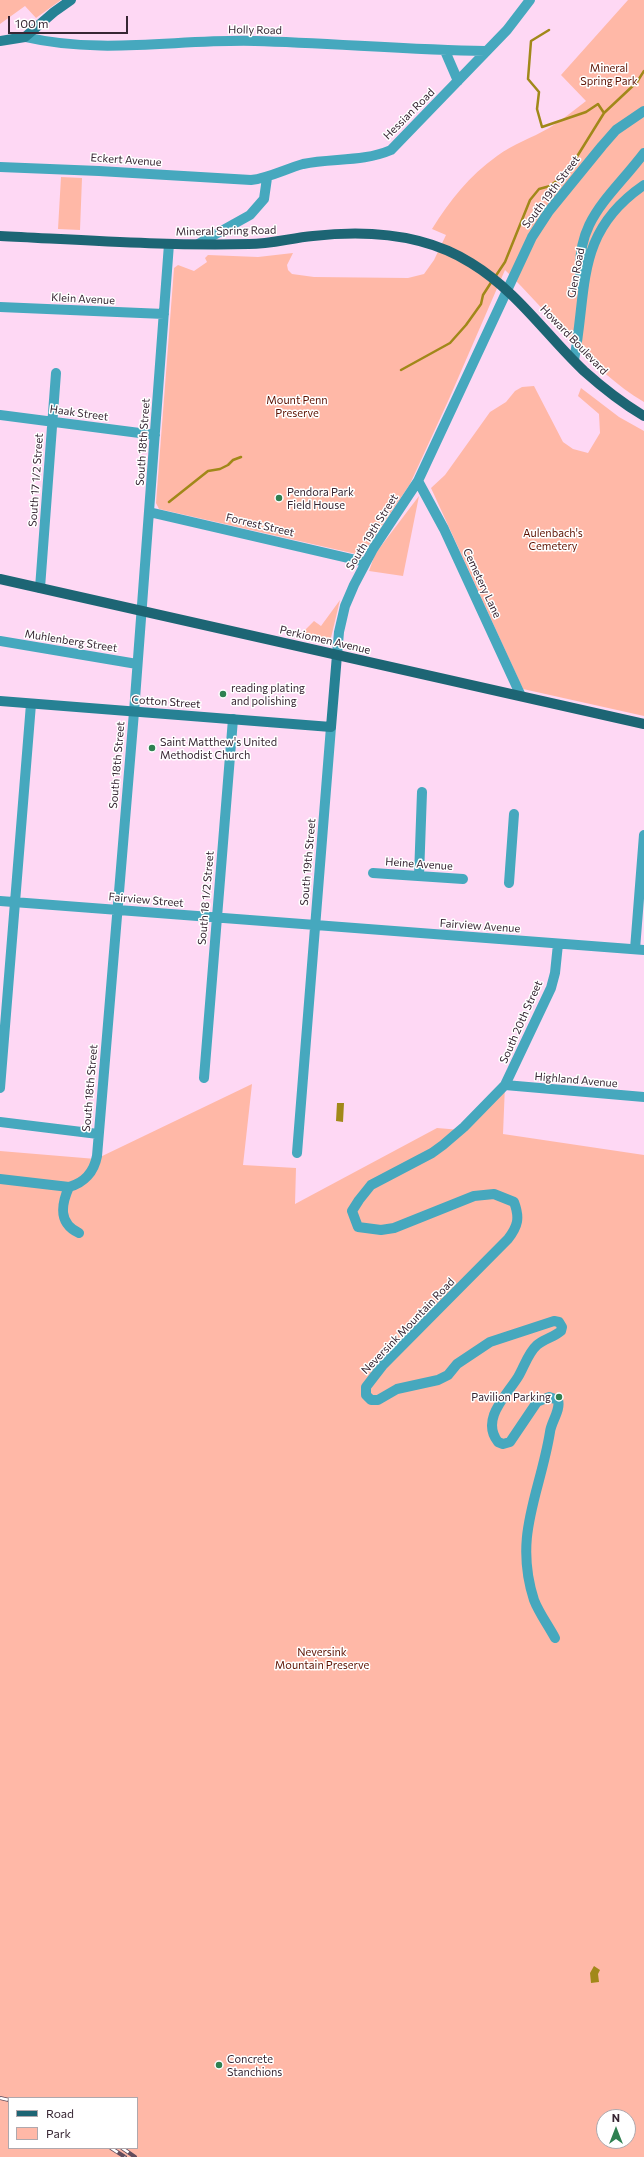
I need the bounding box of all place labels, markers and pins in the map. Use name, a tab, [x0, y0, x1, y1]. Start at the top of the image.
place label: Pendora Park Field House	[287, 485, 354, 511]
marker: Pendora Park Field House	[274, 493, 284, 503]
place label: reading plating and polishing	[231, 681, 305, 707]
marker: reading plating and polishing	[218, 689, 228, 699]
place label: Saint Matthew's United Methodist Church	[160, 735, 277, 761]
marker: Saint Matthew's United Methodist Church	[147, 743, 157, 753]
place label: Pavilion Parking	[471, 1390, 551, 1404]
marker: Pavilion Parking	[554, 1392, 564, 1402]
place label: Concrete Stanchions	[227, 2052, 282, 2078]
marker: Concrete Stanchions	[214, 2060, 224, 2070]

